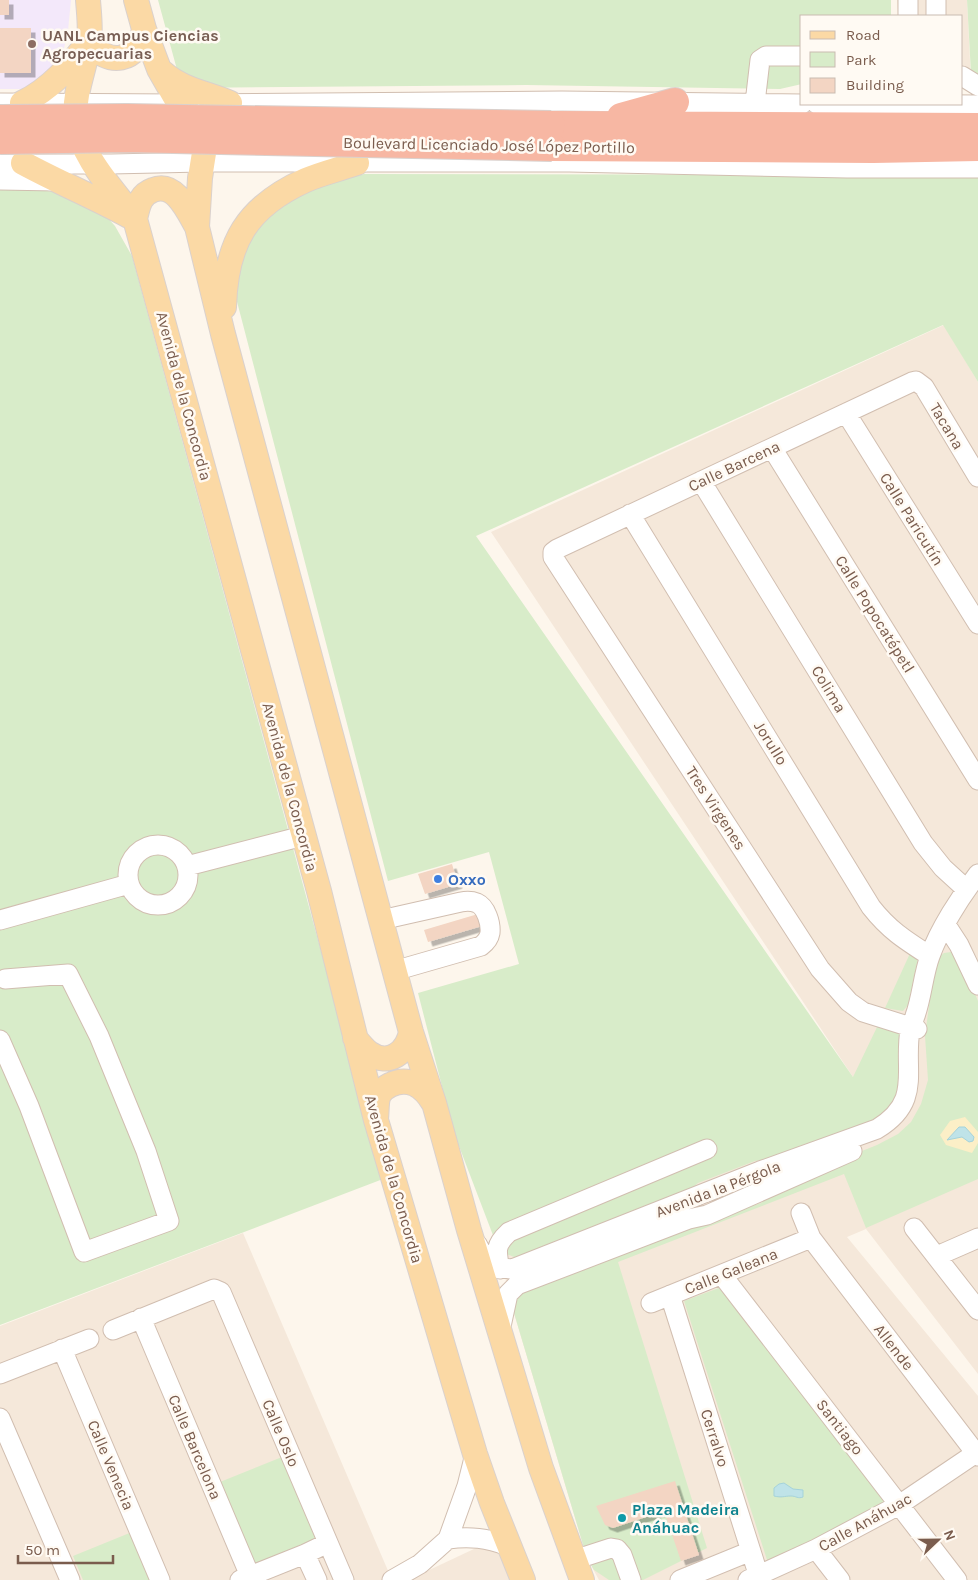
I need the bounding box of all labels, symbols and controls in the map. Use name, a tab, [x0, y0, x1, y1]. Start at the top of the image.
legend	[800, 15, 963, 105]
place label: UANL Campus Ciencias Agropecuarias	[42, 26, 219, 63]
text: Road	[846, 26, 881, 44]
marker: UANL Campus Ciencias Agropecuarias	[26, 38, 38, 50]
text: Park	[846, 51, 876, 69]
text: Building	[846, 76, 904, 94]
street label: Boulevard Licenciado José López Portillo	[343, 133, 635, 157]
street label: Avenida de la Concordia	[152, 309, 216, 483]
street label: Tacana	[926, 399, 968, 453]
street label: Calle Barcena	[685, 436, 783, 496]
street label: Calle Paricutín	[876, 469, 948, 569]
street label: Calle Popocatépetl	[831, 552, 919, 676]
street label: Colima	[808, 662, 850, 716]
street label: Avenida de la Concordia	[258, 700, 322, 874]
street label: Jorullo	[750, 717, 792, 769]
street label: Tres Virgenes	[682, 763, 750, 853]
place label: Oxxo	[448, 870, 486, 889]
marker: Oxxo	[432, 873, 444, 885]
street label: Avenida de la Concordia	[361, 1093, 427, 1265]
street label: Avenida la Pérgola	[653, 1156, 783, 1222]
street label: Calle Galeana	[682, 1244, 780, 1298]
street label: Allende	[870, 1320, 918, 1374]
street label: Calle Barcelona	[164, 1392, 226, 1502]
street label: Santiago	[812, 1395, 868, 1459]
street label: Calle Oslo	[258, 1396, 304, 1470]
street label: Cerralvo	[697, 1407, 733, 1469]
street label: Calle Venecia	[84, 1417, 138, 1513]
street label: Calle Anáhuac	[815, 1489, 915, 1555]
place label: Plaza Madeira Anáhuac	[632, 1500, 739, 1537]
marker: Plaza Madeira Anáhuac	[616, 1512, 628, 1524]
north arrow	[913, 1515, 963, 1565]
text: N	[940, 1527, 959, 1543]
scale bar	[18, 1532, 112, 1564]
text: 50 m	[25, 1541, 60, 1559]

